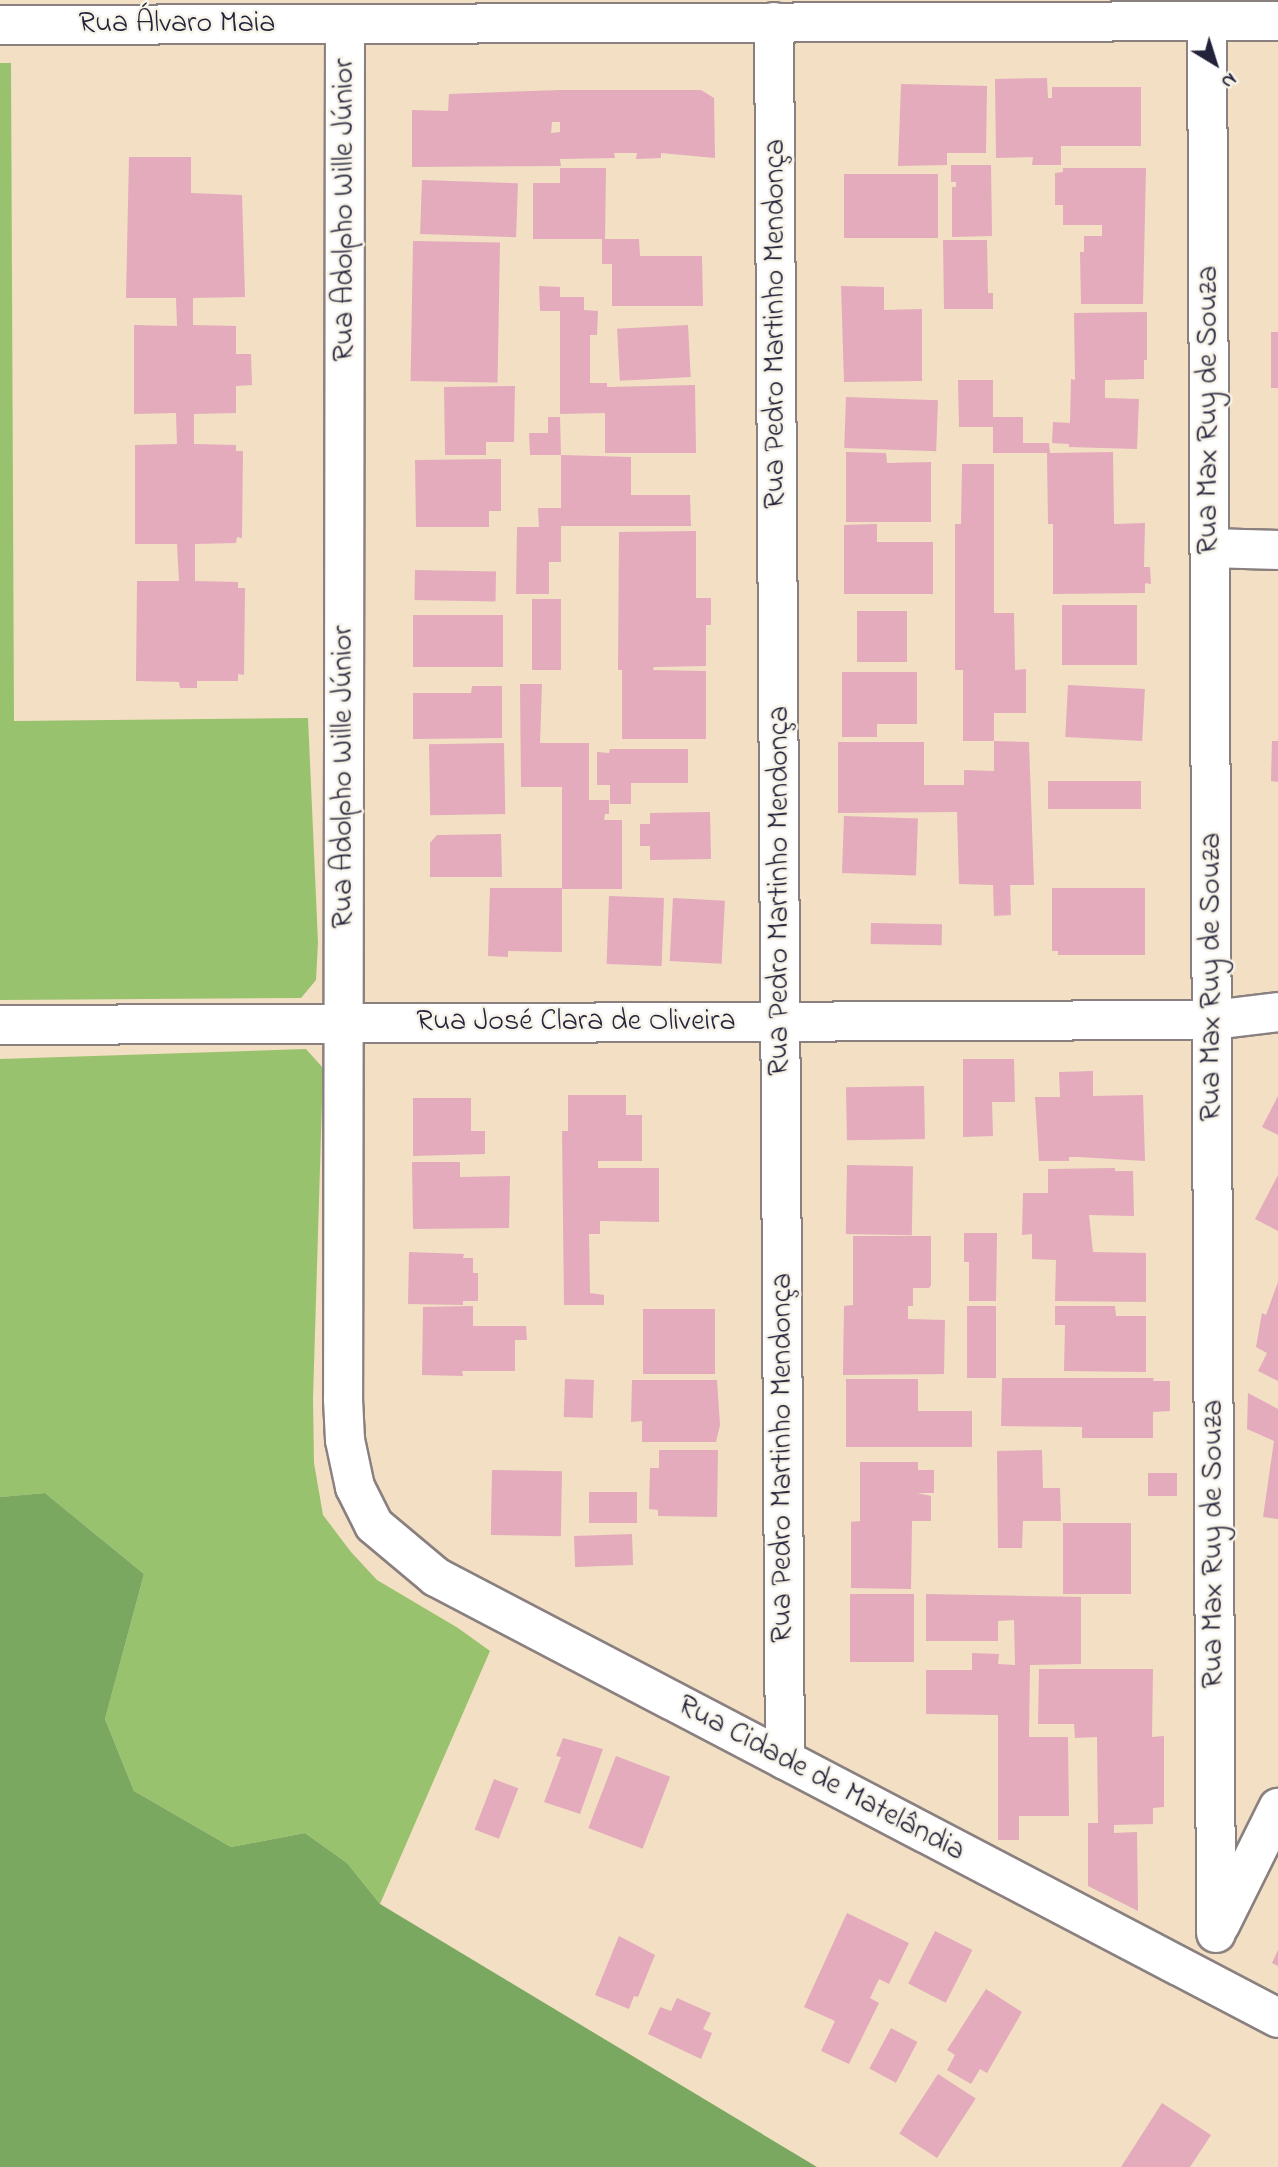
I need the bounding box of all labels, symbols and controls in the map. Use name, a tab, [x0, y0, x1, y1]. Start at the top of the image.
street label: Rua Álvaro Maia	[78, 6, 276, 42]
north arrow	[1180, 28, 1250, 98]
street label: Rua Adolpho Wille Júnior	[327, 58, 363, 362]
text: N	[1215, 65, 1242, 95]
street label: Rua Pedro Martinho Mendonça	[758, 139, 794, 509]
street label: Rua Max Ruy de Souza	[1191, 265, 1227, 555]
street label: Rua Adolpho Wille Júnior	[326, 625, 362, 929]
street label: Rua Pedro Martinho Mendonça	[762, 706, 798, 1076]
street label: Rua Max Ruy de Souza	[1194, 832, 1230, 1122]
street label: Rua José Clara de Oliveira	[416, 1004, 736, 1040]
street label: Rua Pedro Martinho Mendonça	[765, 1273, 801, 1643]
street label: Rua Max Ruy de Souza	[1196, 1399, 1232, 1689]
street label: Rua Cidade de Matelândia	[671, 1688, 971, 1870]

